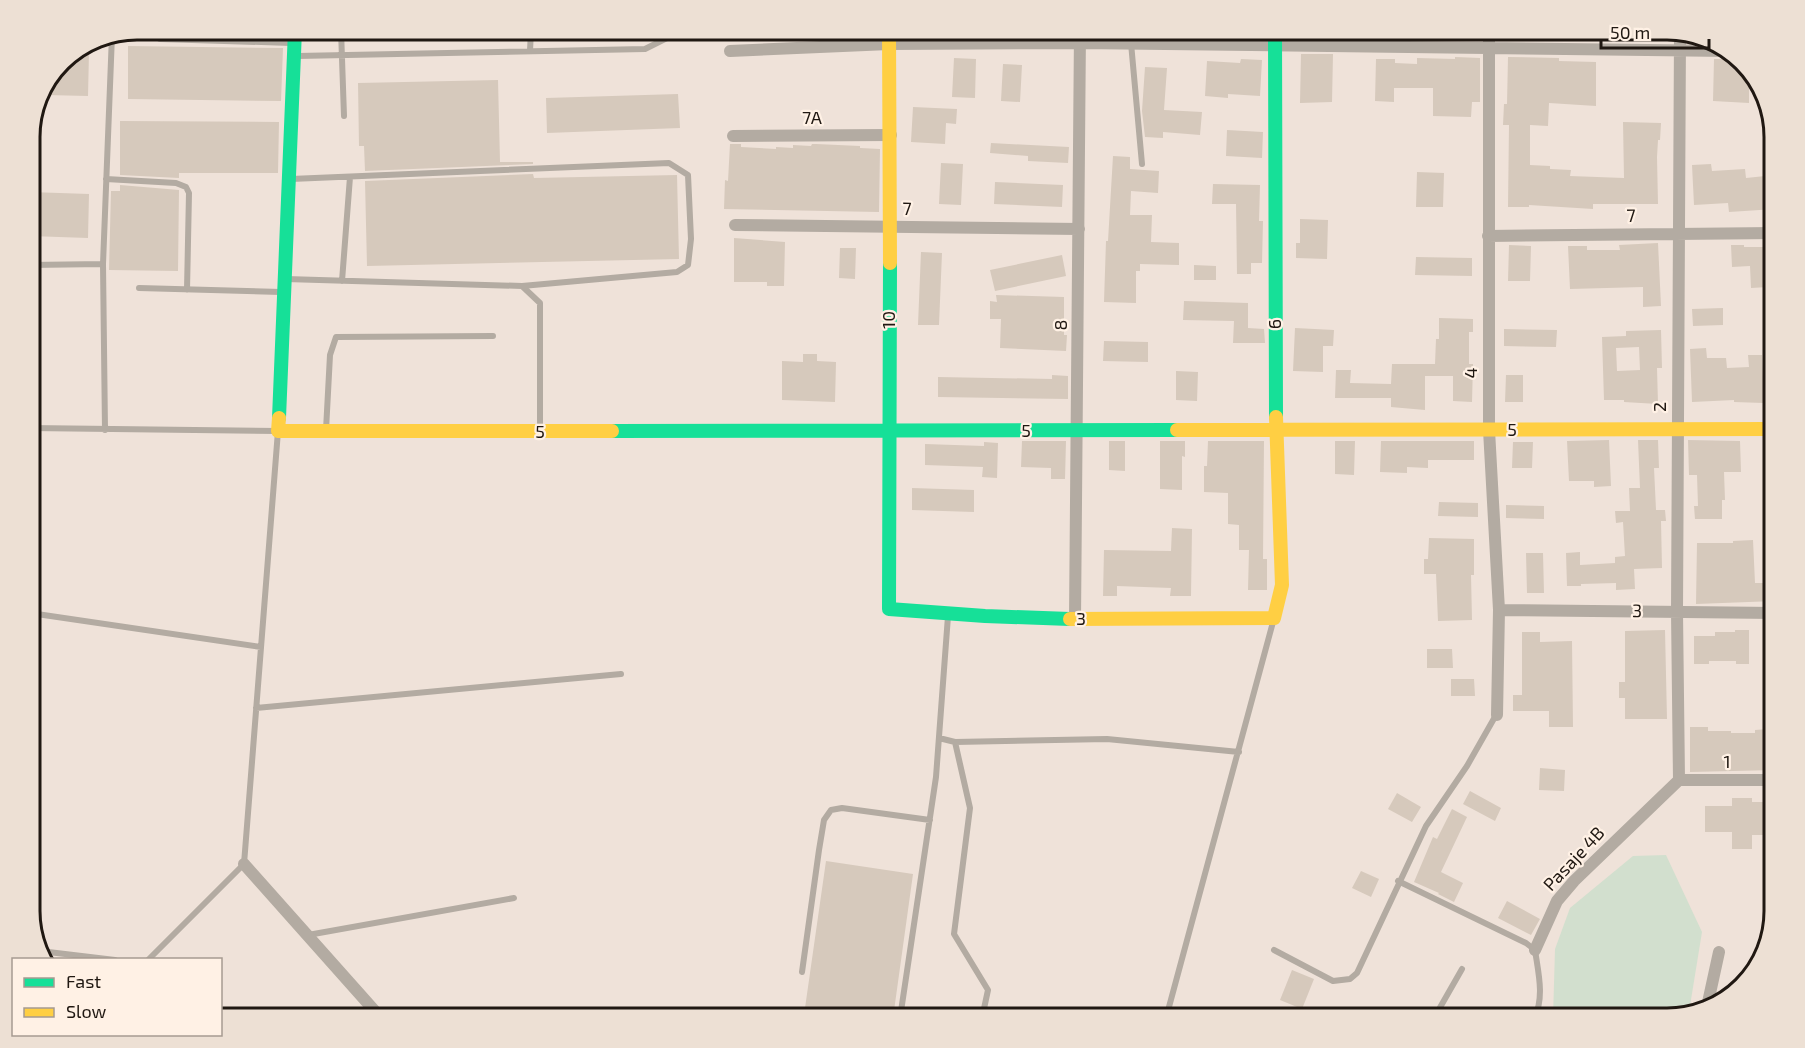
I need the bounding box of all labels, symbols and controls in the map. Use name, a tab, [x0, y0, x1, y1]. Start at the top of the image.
scale bar	[1601, 12, 1709, 50]
text: 50 m	[1610, 21, 1650, 43]
street label: 7A	[802, 106, 823, 128]
street label: 7	[902, 197, 912, 219]
street label: 7	[1626, 204, 1636, 226]
street label: 10	[877, 311, 899, 329]
street label: 6	[1263, 319, 1285, 329]
street label: 8	[1049, 320, 1071, 330]
street label: 4	[1459, 367, 1481, 379]
street label: 2	[1648, 402, 1670, 412]
street label: 5	[1507, 418, 1517, 440]
street label: 5	[1021, 419, 1031, 441]
street label: 5	[535, 420, 545, 442]
street label: 3	[1632, 599, 1642, 621]
street label: 3	[1076, 607, 1086, 629]
street label: 1	[1723, 750, 1731, 772]
street label: Pasaje 4B	[1538, 822, 1609, 895]
legend	[12, 958, 222, 1036]
text: Fast	[66, 970, 101, 992]
text: Slow	[66, 1000, 107, 1022]

